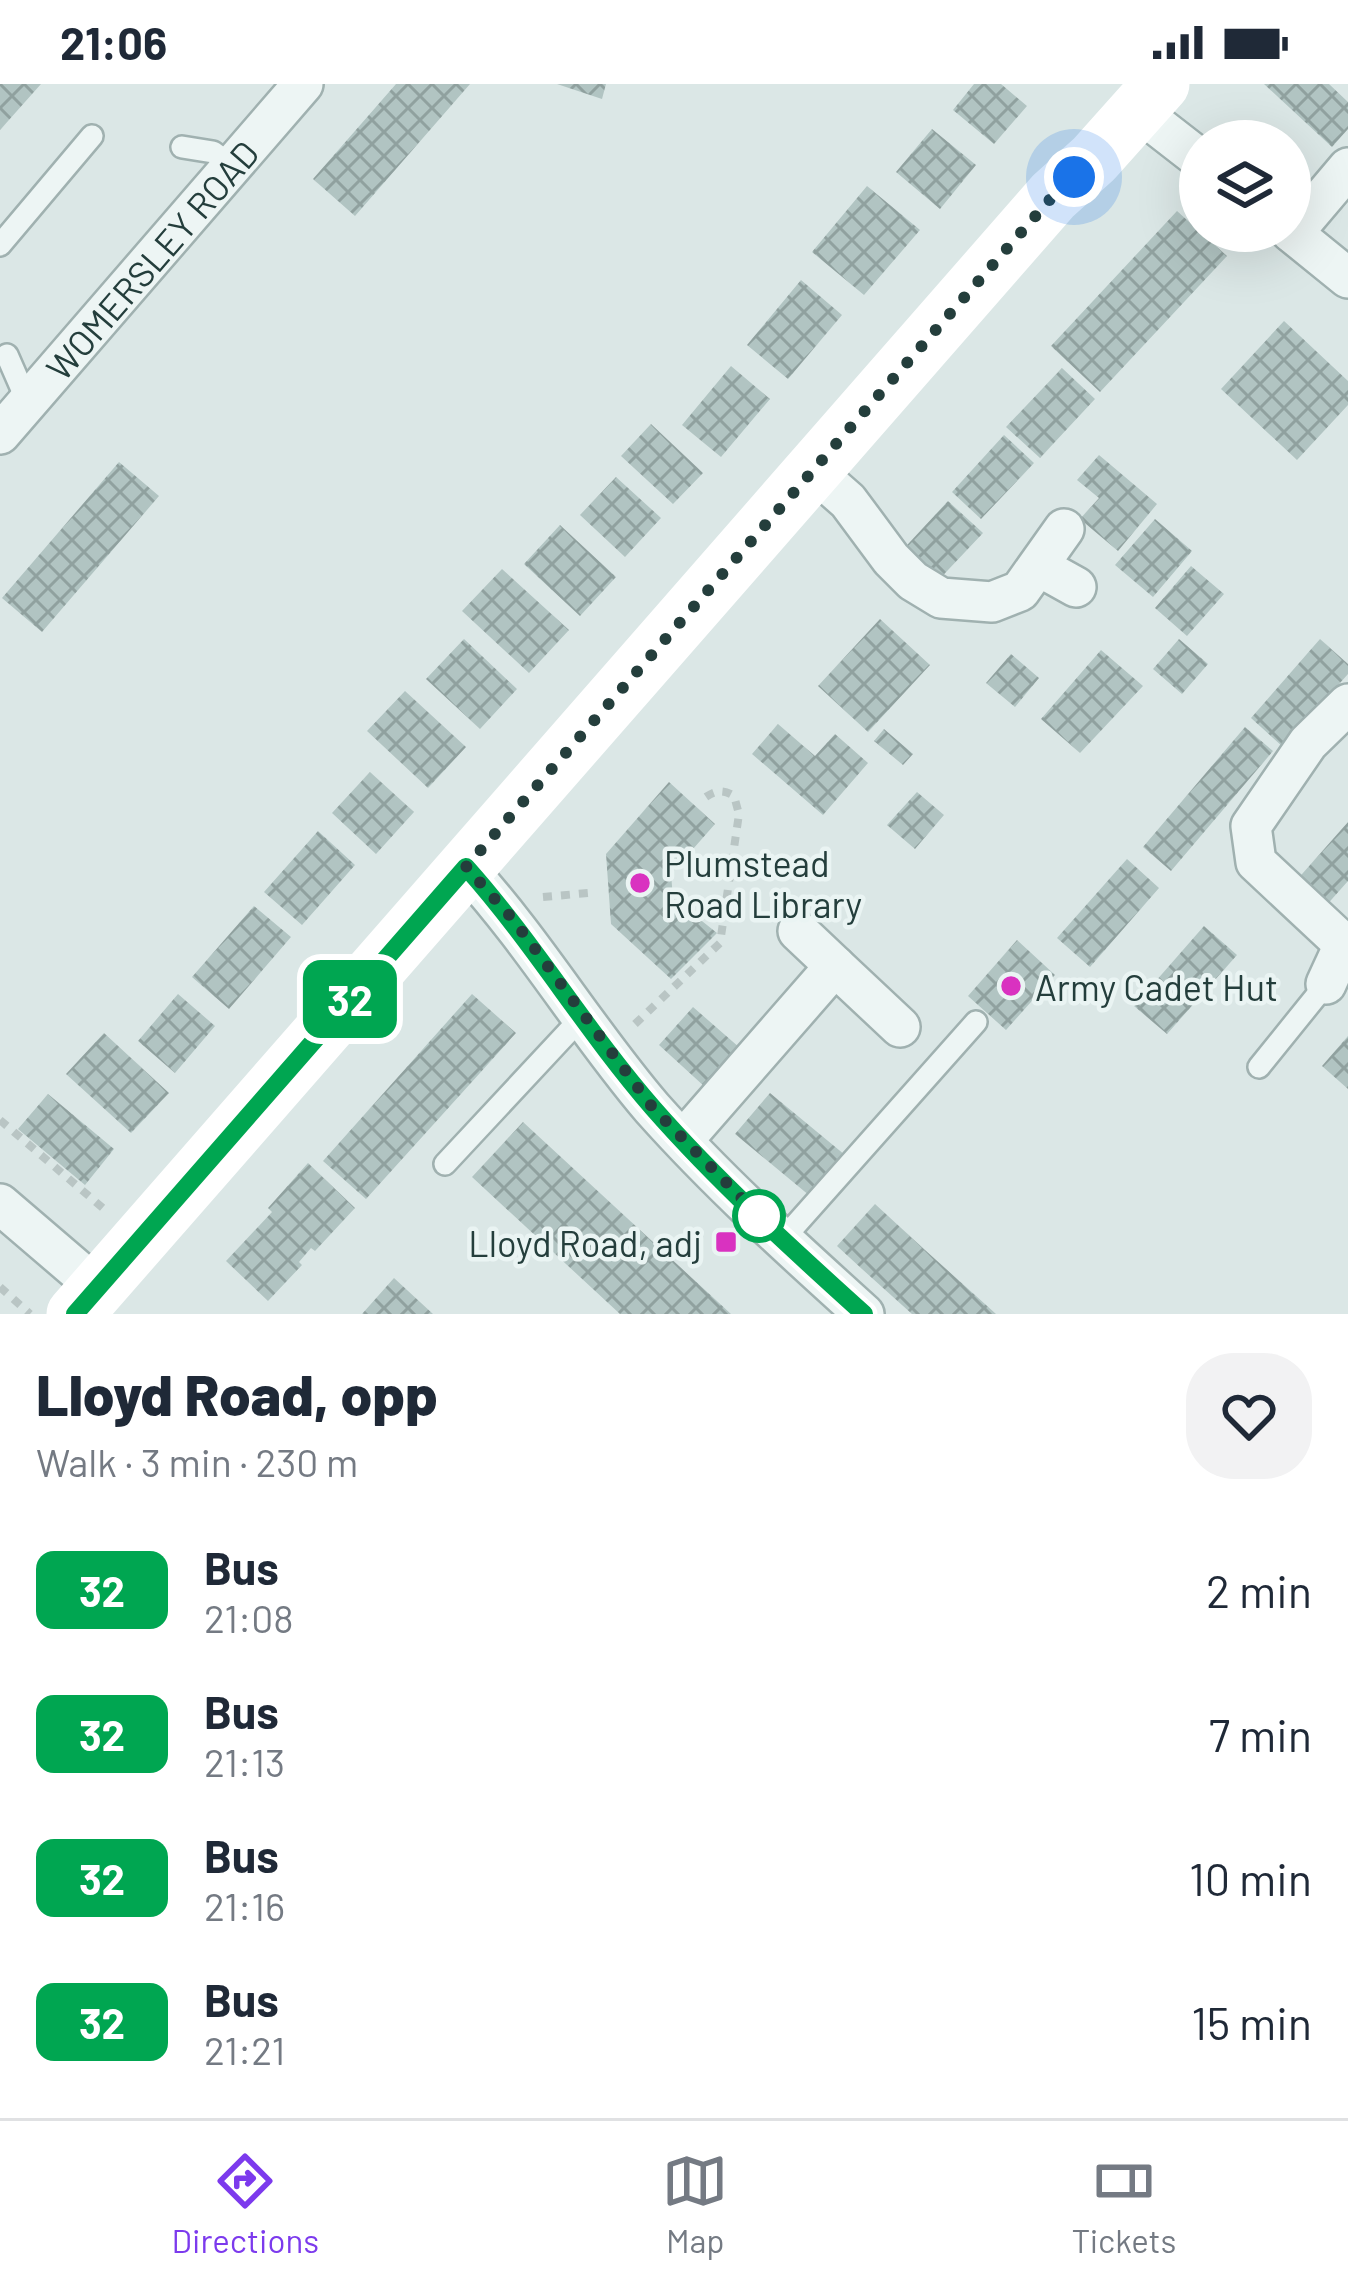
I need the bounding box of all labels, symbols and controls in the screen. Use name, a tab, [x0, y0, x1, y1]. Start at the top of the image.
text: 21:06	[60, 15, 167, 69]
map controls	[1179, 120, 1311, 252]
button: layers	[1179, 120, 1311, 252]
street label: WOMERSLEY ROAD	[36, 131, 266, 388]
your location	[1044, 147, 1104, 207]
place label: Plumstead Road Library	[664, 841, 862, 925]
marker: Plumstead Road Library	[627, 870, 653, 896]
line badge: 32	[296, 960, 404, 1038]
place label: Army Cadet Hut	[1035, 965, 1278, 1008]
marker: Army Cadet Hut	[998, 973, 1024, 999]
text: 32	[327, 974, 373, 1024]
unlabelled marker	[734, 1191, 784, 1241]
place label: Lloyd Road, adj	[468, 1221, 702, 1264]
marker: Lloyd Road, adj	[713, 1229, 739, 1255]
button: heart	[1186, 1353, 1312, 1479]
text: Lloyd Road, opp	[36, 1359, 438, 1427]
text: Walk · 3 min · 230 m	[36, 1438, 358, 1485]
text: Bus	[204, 1540, 279, 1594]
text: 2 min	[1206, 1563, 1312, 1617]
text: 32	[79, 1565, 125, 1615]
text: 21:08	[204, 1594, 294, 1641]
text: Bus	[204, 1684, 279, 1738]
text: 7 min	[1209, 1707, 1312, 1761]
text: 32	[79, 1709, 125, 1759]
text: 21:13	[204, 1738, 285, 1785]
text: Bus	[204, 1828, 279, 1882]
text: 10 min	[1189, 1851, 1312, 1905]
text: 32	[79, 1853, 125, 1903]
text: 21:16	[204, 1882, 285, 1929]
text: Bus	[204, 1972, 279, 2026]
text: 15 min	[1191, 1995, 1312, 2049]
text: 32	[79, 1997, 125, 2047]
text: 21:21	[204, 2026, 285, 2073]
tab: Directions	[172, 2148, 319, 2260]
tab: Map	[662, 2148, 728, 2260]
tab: Tickets	[1071, 2148, 1176, 2260]

